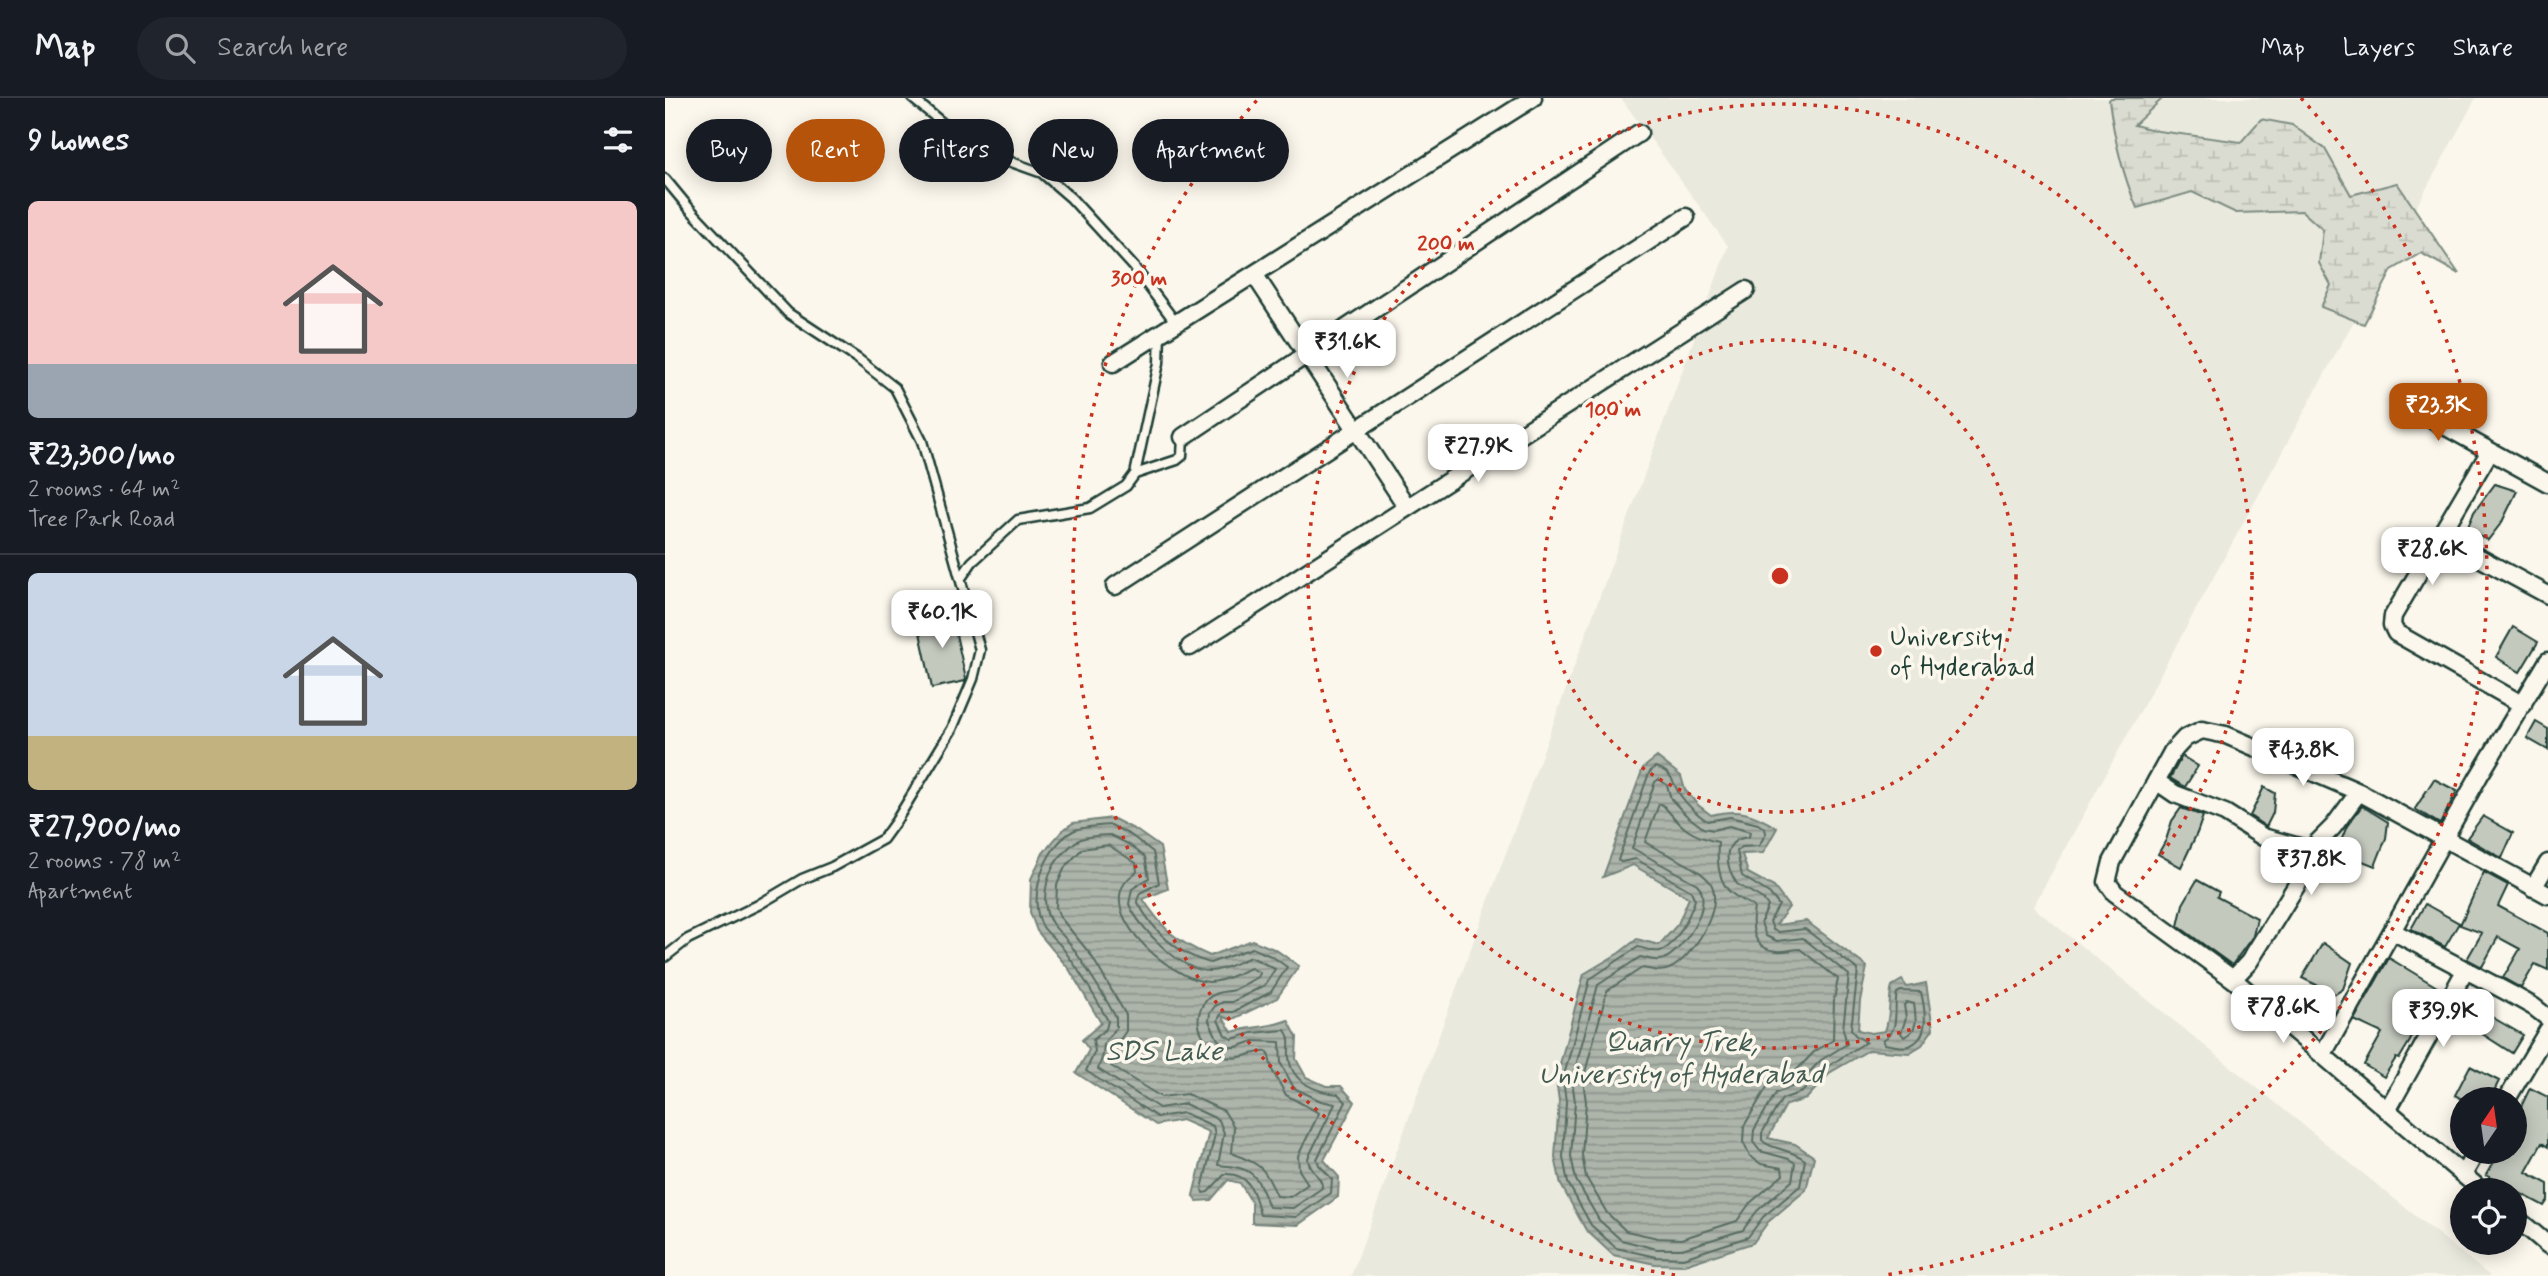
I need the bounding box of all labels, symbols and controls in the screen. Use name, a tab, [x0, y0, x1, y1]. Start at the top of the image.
search box	[137, 17, 627, 80]
text: Map	[35, 26, 95, 70]
icon: search	[161, 29, 199, 67]
text: Search here	[217, 31, 348, 65]
text: Map	[2261, 33, 2305, 64]
text: Layers	[2343, 33, 2415, 64]
text: Share	[2453, 33, 2513, 64]
chip: Buy	[686, 119, 772, 182]
chip: Rent	[786, 119, 885, 182]
chip: Filters	[899, 119, 1014, 182]
chip: New	[1028, 119, 1118, 182]
chip: Apartment	[1132, 119, 1289, 182]
text: 9 homes	[28, 121, 129, 160]
icon: filters	[599, 121, 637, 159]
text: 200 m	[1417, 230, 1475, 258]
icon: home	[270, 246, 396, 372]
text: 300 m	[1111, 265, 1168, 293]
pin: ₹31.6K	[1290, 320, 1404, 380]
text: ₹31.6K	[1314, 328, 1380, 358]
pin: ₹23.3K	[2381, 384, 2495, 443]
text: ₹23.3K	[2405, 391, 2471, 421]
text: 100 m	[1585, 396, 1641, 424]
pin: ₹27.9K	[1421, 424, 1535, 484]
text: ₹27.9K	[1444, 432, 1512, 462]
text: ₹23,300/mo	[28, 436, 175, 475]
text: 2 rooms · 64 m²	[28, 475, 180, 505]
text: Tree Park Road	[28, 505, 175, 535]
pin: ₹28.6K	[2375, 528, 2489, 587]
text: ₹28.6K	[2397, 535, 2467, 565]
centre of rings	[1768, 564, 1792, 588]
pin: ₹60.1K	[885, 590, 999, 650]
text: ₹60.1K	[907, 598, 977, 628]
icon: home	[270, 618, 396, 744]
place label: University of Hyderabad	[1890, 621, 2035, 685]
marker: University of Hyderabad	[1868, 643, 1884, 659]
pin: ₹43.8K	[2246, 728, 2360, 788]
text: ₹43.8K	[2268, 736, 2338, 766]
text: ₹27,900/mo	[28, 808, 181, 847]
pin: ₹37.8K	[2254, 838, 2368, 897]
text: ₹37.8K	[2276, 845, 2346, 875]
text: 2 rooms · 78 m²	[28, 847, 181, 877]
text: Apartment	[28, 877, 133, 907]
pin: ₹78.6K	[2226, 986, 2340, 1045]
pin: ₹39.9K	[2386, 990, 2500, 1049]
text: ₹78.6K	[2247, 993, 2319, 1023]
text: ₹39.9K	[2408, 997, 2478, 1027]
water label: Quarry Trek, University of Hyderabad	[1539, 1025, 1826, 1094]
water label: SDS Lake	[1105, 1034, 1224, 1071]
north arrow	[2450, 1087, 2527, 1164]
map controls	[2450, 1087, 2527, 1255]
button: locate	[2450, 1178, 2527, 1255]

